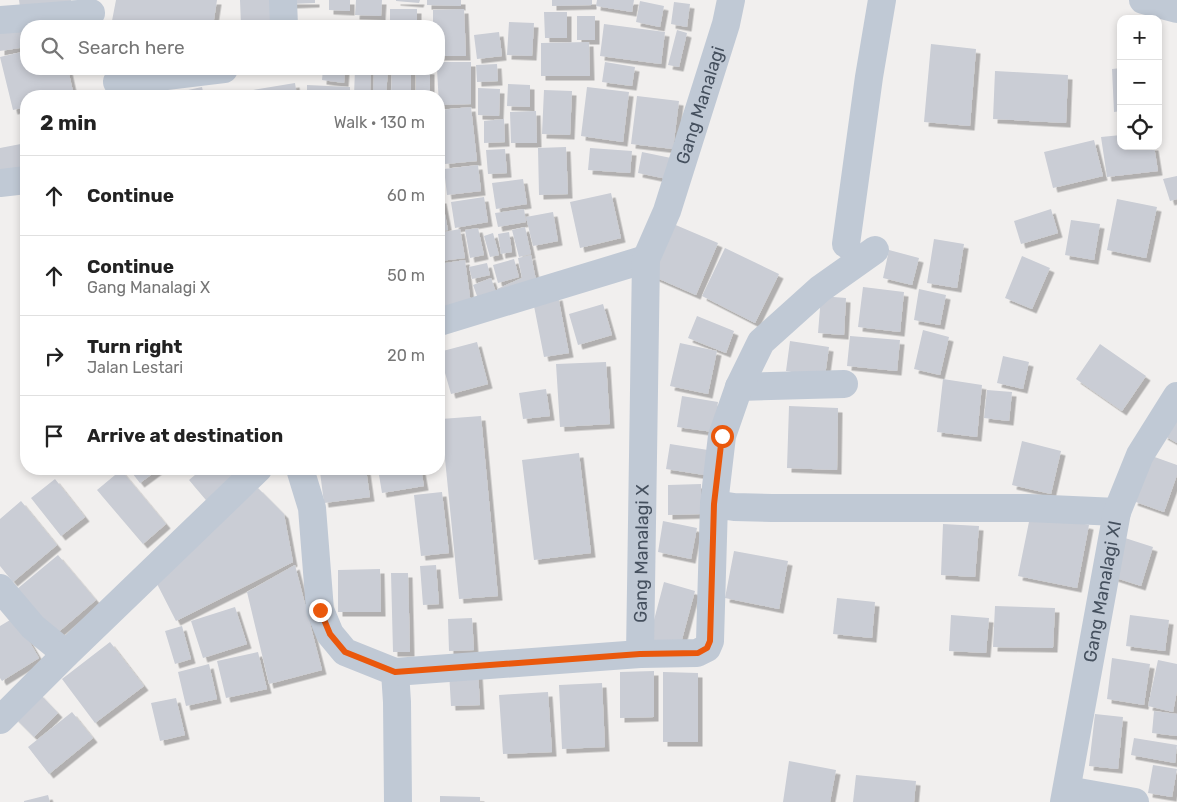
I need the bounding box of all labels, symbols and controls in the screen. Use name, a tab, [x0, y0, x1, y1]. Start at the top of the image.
map controls	[1117, 15, 1162, 150]
button: +	[1117, 15, 1162, 60]
search box	[20, 20, 445, 75]
icon: search	[38, 34, 66, 62]
text: Search here	[78, 36, 185, 59]
street label: Gang Manalagi	[671, 43, 729, 167]
button: −	[1117, 60, 1162, 105]
button: locate	[1117, 105, 1162, 150]
text: 2 min	[40, 110, 97, 135]
text: Walk · 130 m	[334, 113, 425, 132]
icon: ahead	[40, 182, 68, 210]
text: Continue	[87, 184, 174, 207]
text: 60 m	[387, 186, 425, 205]
text: Continue	[87, 255, 174, 278]
icon: ahead	[40, 262, 68, 290]
text: 50 m	[387, 266, 425, 285]
text: Gang Manalagi X	[87, 278, 210, 297]
text: Turn right	[87, 335, 182, 358]
icon: right	[40, 342, 68, 370]
text: 20 m	[387, 346, 425, 365]
text: Jalan Lestari	[87, 358, 183, 377]
icon: arrive	[40, 422, 68, 450]
text: Arrive at destination	[87, 424, 283, 447]
route start	[711, 425, 734, 448]
street label: Gang Manalagi X	[629, 484, 654, 623]
street label: Gang Manalagi XI	[1079, 519, 1126, 664]
route end	[309, 599, 332, 622]

